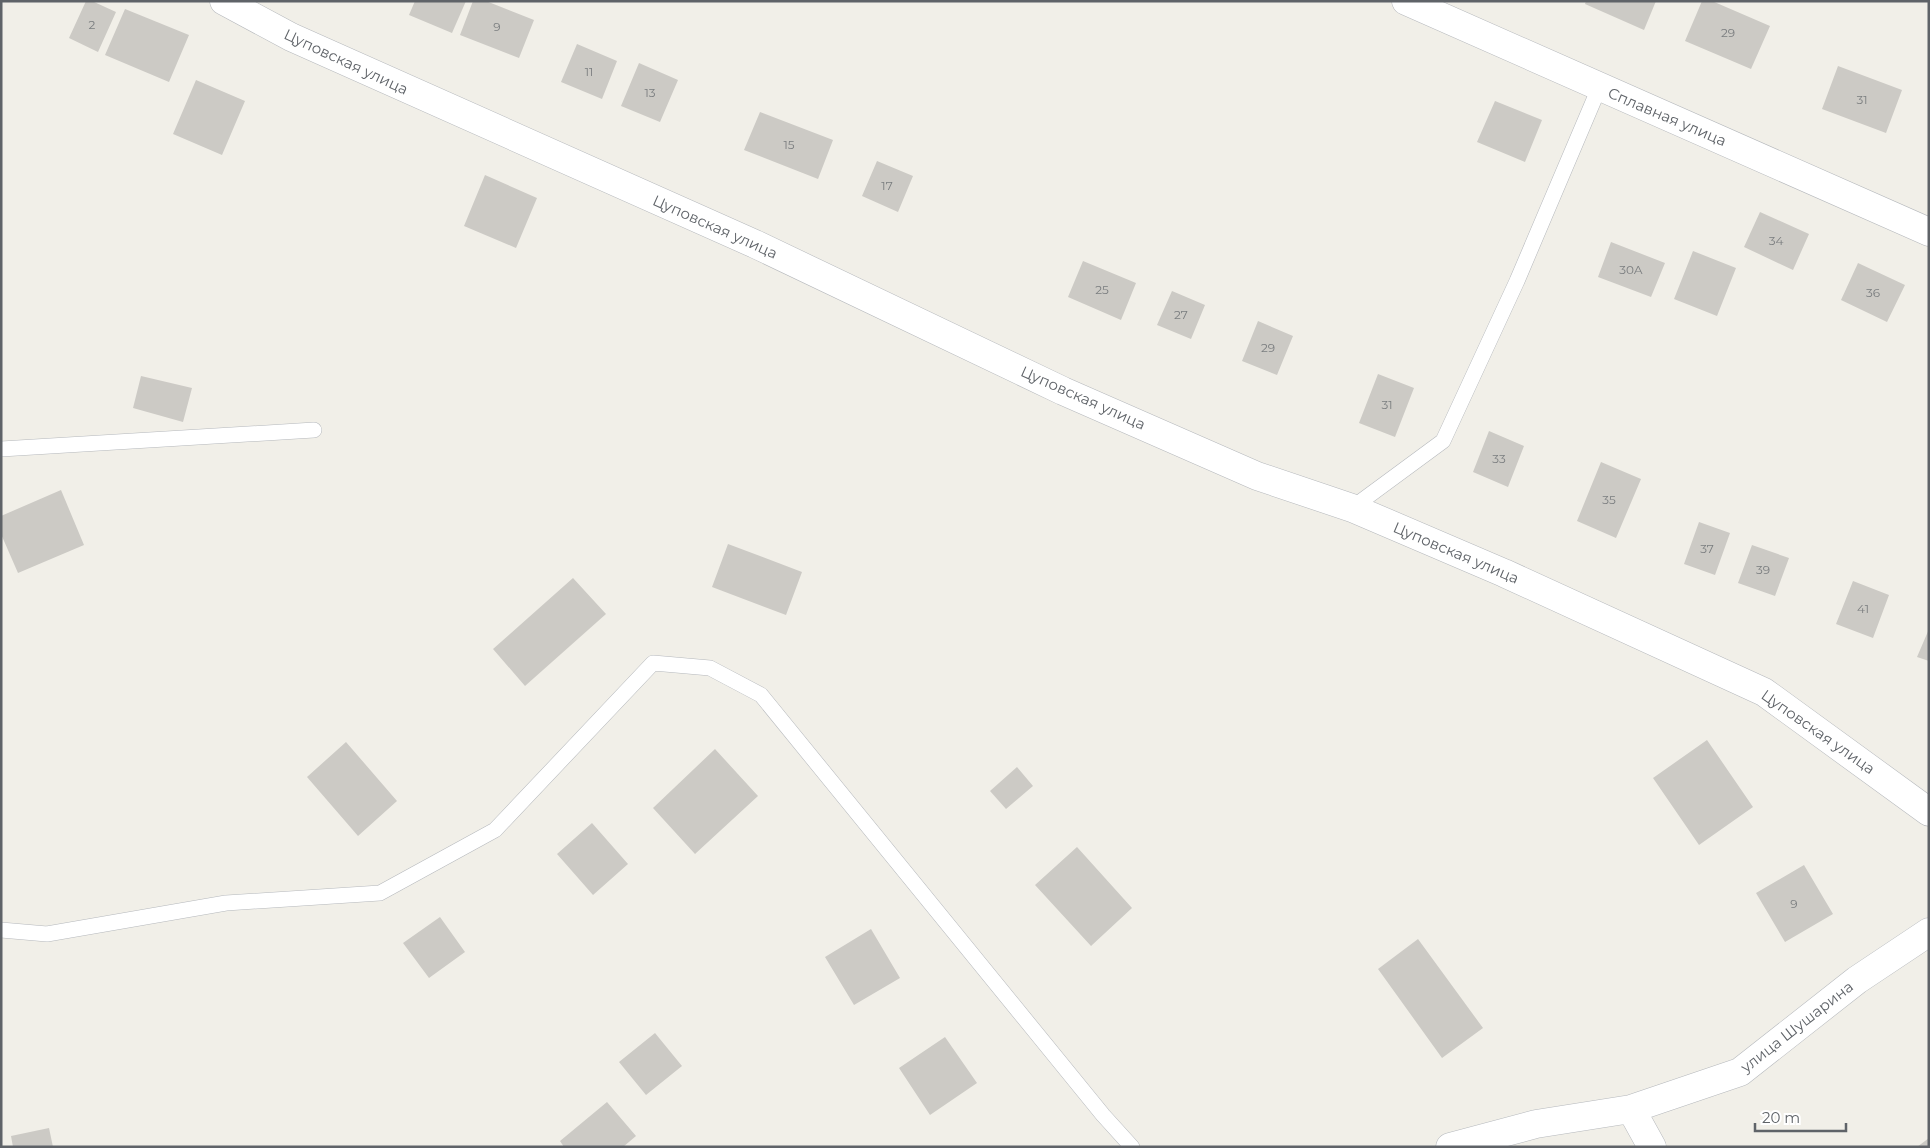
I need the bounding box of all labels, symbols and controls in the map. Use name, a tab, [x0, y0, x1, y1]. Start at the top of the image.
house number: 2	[89, 17, 96, 32]
house number: 9	[493, 19, 501, 34]
street label: Цуповская улица	[281, 24, 411, 99]
house number: 29	[1721, 25, 1735, 40]
house number: 11	[585, 64, 593, 79]
street label: Сплавная улица	[1605, 83, 1729, 150]
house number: 13	[644, 85, 656, 100]
house number: 31	[1856, 92, 1868, 107]
house number: 15	[783, 137, 795, 152]
house number: 17	[881, 178, 893, 193]
street label: Цуповская улица	[650, 190, 781, 263]
house number: 34	[1769, 233, 1783, 248]
house number: 30А	[1619, 262, 1643, 277]
house number: 25	[1095, 282, 1109, 297]
house number: 36	[1866, 285, 1880, 300]
house number: 27	[1174, 307, 1188, 322]
house number: 29	[1261, 340, 1275, 355]
street label: Цуповская улица	[1018, 361, 1149, 434]
house number: 31	[1381, 397, 1393, 412]
house number: 33	[1492, 451, 1506, 466]
house number: 35	[1602, 492, 1616, 507]
street label: Цуповская улица	[1391, 517, 1522, 588]
house number: 37	[1700, 541, 1714, 556]
house number: 39	[1756, 562, 1770, 577]
house number: 41	[1857, 601, 1869, 616]
street label: Цуповская улица	[1758, 685, 1879, 778]
house number: 9	[1790, 896, 1798, 911]
street label: улица Шушарина	[1736, 977, 1857, 1077]
scale bar	[1755, 1100, 1846, 1132]
text: 20 m	[1762, 1108, 1800, 1127]

